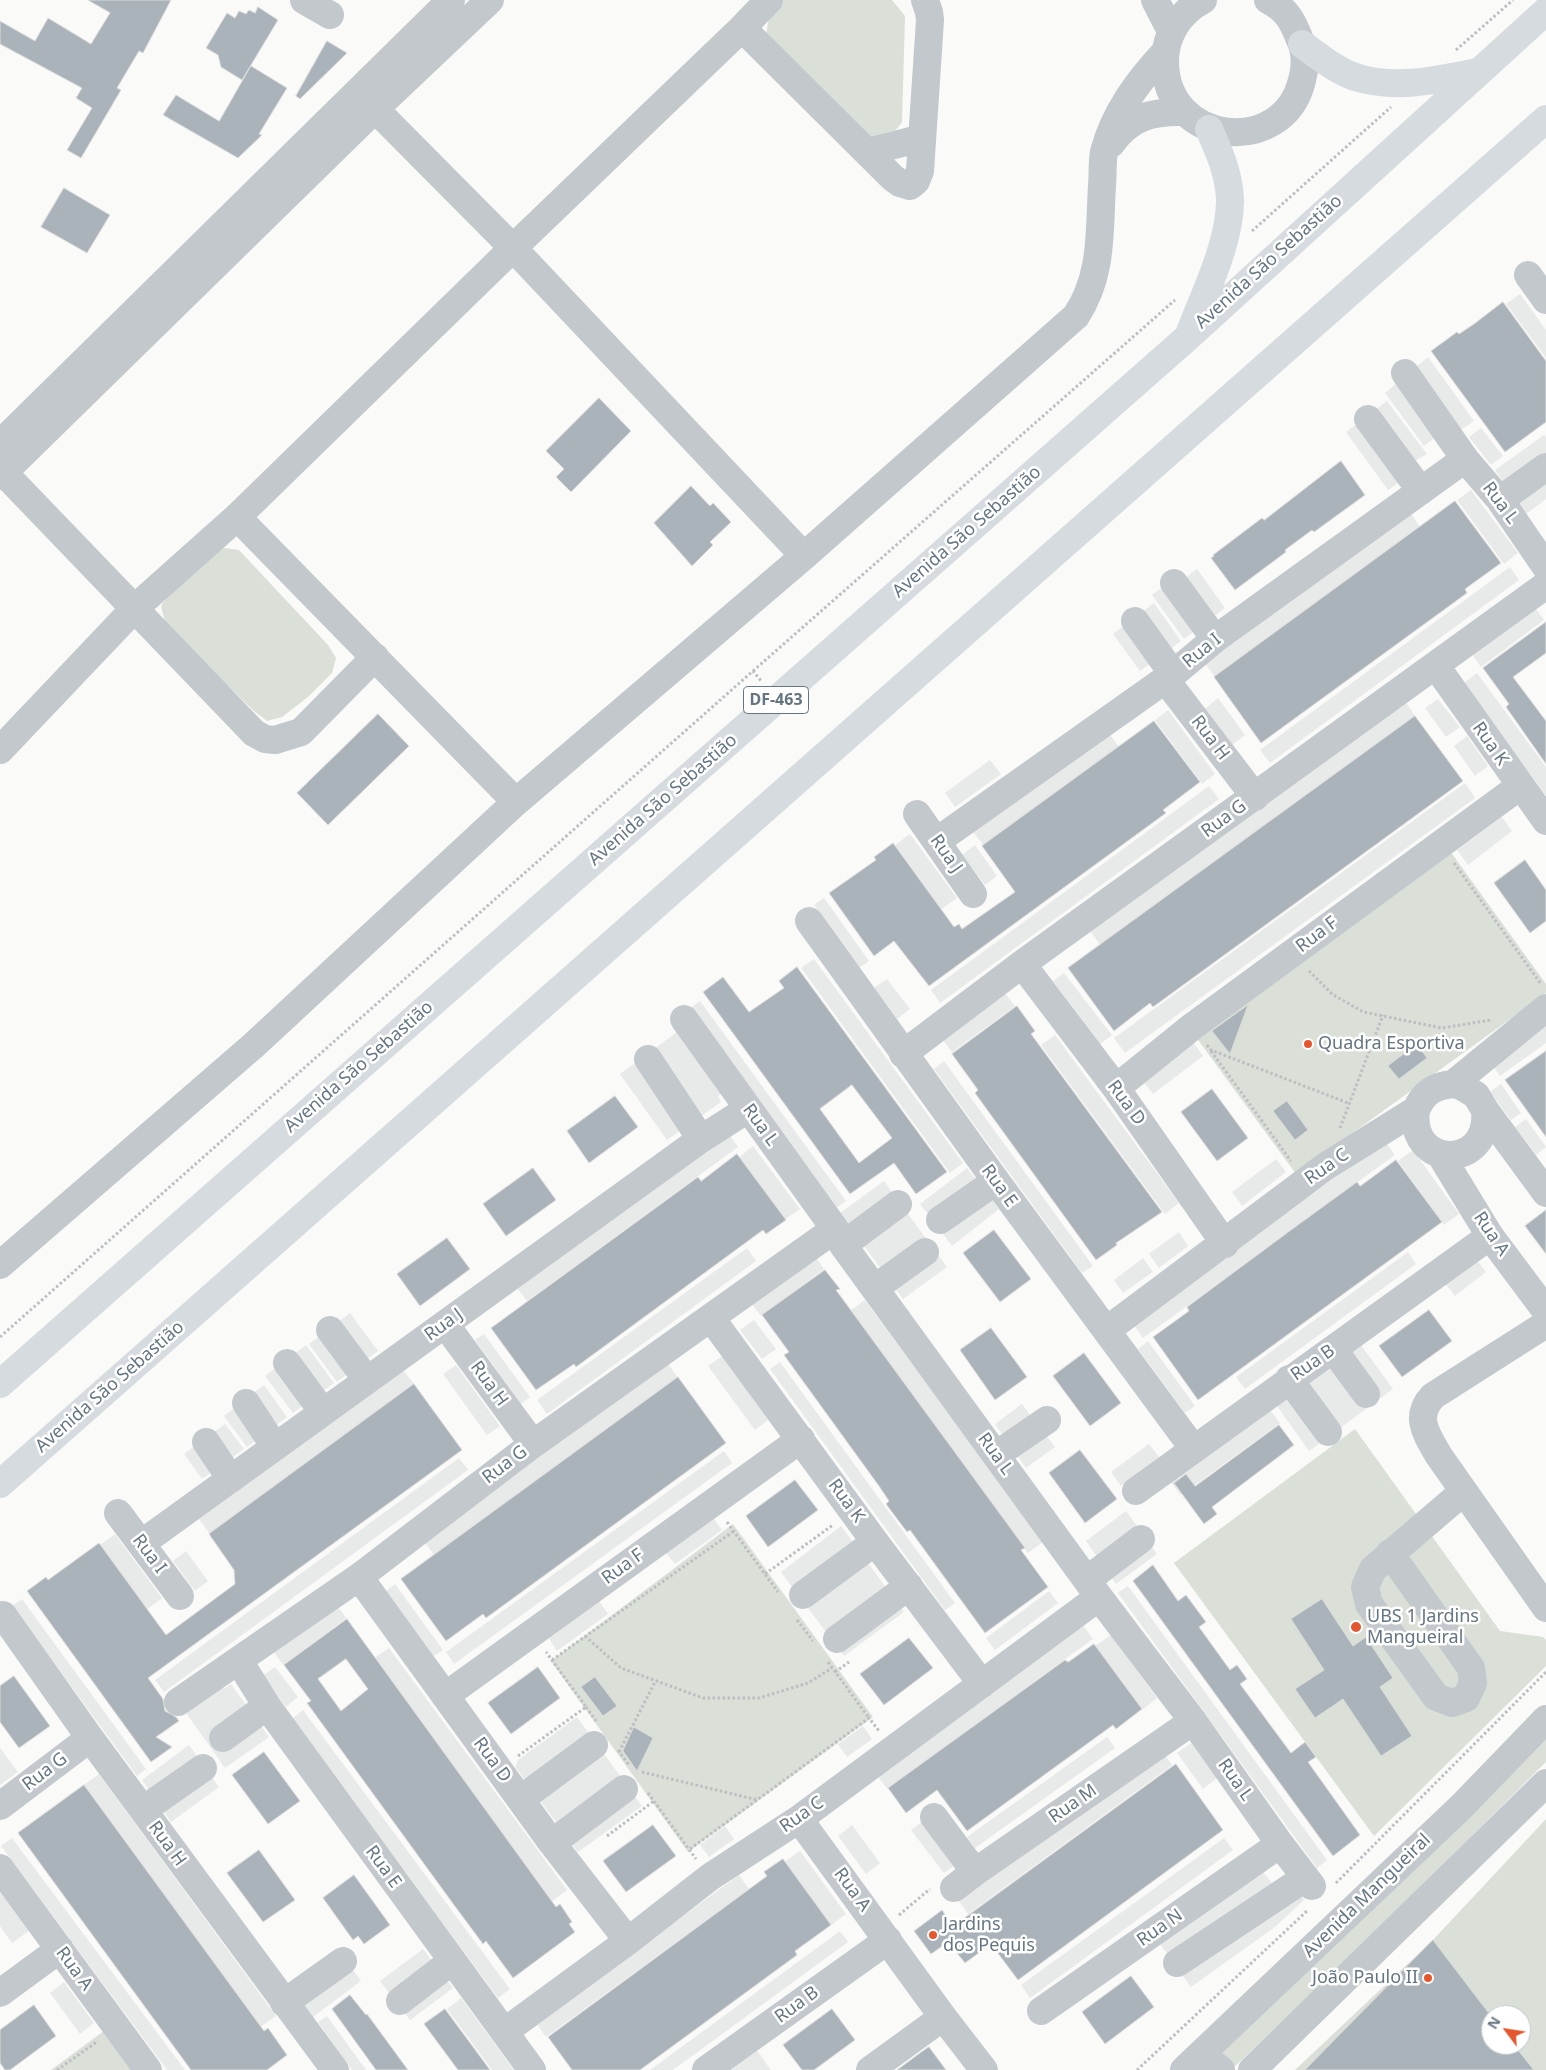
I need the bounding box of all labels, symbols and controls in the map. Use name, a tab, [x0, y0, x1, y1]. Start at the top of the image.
street label: Avenida São Sebastião	[1191, 190, 1347, 334]
street label: Avenida São Sebastião	[888, 462, 1046, 602]
street label: Rua L	[1477, 478, 1523, 528]
street label: Rua I	[1178, 629, 1226, 673]
road number: DF-463	[744, 686, 808, 714]
street label: Rua H	[1186, 711, 1234, 765]
street label: Rua K	[1467, 718, 1513, 770]
street label: Avenida São Sebastião	[584, 730, 742, 870]
street label: Rua G	[1197, 796, 1251, 842]
street label: Rua J	[925, 831, 967, 877]
street label: Rua F	[1292, 912, 1342, 958]
street label: Avenida São Sebastião	[280, 997, 438, 1137]
place label: Quadra Esportiva	[1318, 1033, 1465, 1055]
marker: Quadra Esportiva	[1302, 1038, 1314, 1050]
street label: Rua D	[1102, 1076, 1150, 1130]
street label: Rua L	[738, 1100, 782, 1150]
street label: Rua C	[1301, 1144, 1353, 1190]
street label: Rua E	[976, 1161, 1022, 1211]
street label: Rua A	[1468, 1208, 1514, 1260]
street label: Rua J	[421, 1304, 467, 1346]
street label: Avenida São Sebastião	[31, 1317, 189, 1457]
street label: Rua B	[1287, 1340, 1339, 1386]
street label: Rua H	[465, 1357, 513, 1411]
street label: Rua L	[973, 1429, 1017, 1479]
street label: Rua G	[478, 1441, 532, 1489]
street label: Rua K	[823, 1475, 869, 1527]
street label: Rua I	[127, 1530, 171, 1578]
street label: Rua F	[598, 1545, 648, 1589]
place label: UBS 1 Jardins Mangueiral	[1367, 1606, 1479, 1648]
marker: UBS 1 Jardins Mangueiral	[1349, 1620, 1363, 1634]
street label: Rua D	[468, 1733, 516, 1787]
street label: Rua G	[18, 1748, 72, 1796]
street label: Rua L	[1213, 1755, 1257, 1805]
street label: Rua M	[1045, 1780, 1101, 1828]
street label: Rua C	[776, 1792, 828, 1838]
street label: Rua H	[143, 1817, 191, 1871]
street label: Avenida Mangueiral	[1299, 1830, 1435, 1962]
street label: Rua E	[360, 1842, 406, 1892]
street label: Rua A	[829, 1864, 875, 1916]
street label: Rua N	[1133, 1905, 1187, 1951]
place label: Jardins dos Pequis	[943, 1914, 1035, 1956]
marker: Jardins dos Pequis	[927, 1929, 939, 1941]
street label: Rua A	[51, 1943, 97, 1995]
place label: João Paulo II	[1312, 1967, 1418, 1989]
marker: João Paulo II	[1422, 1972, 1434, 1984]
street label: Rua B	[771, 1982, 823, 2028]
north arrow	[1481, 2005, 1531, 2055]
text: N	[1482, 2013, 1505, 2032]

